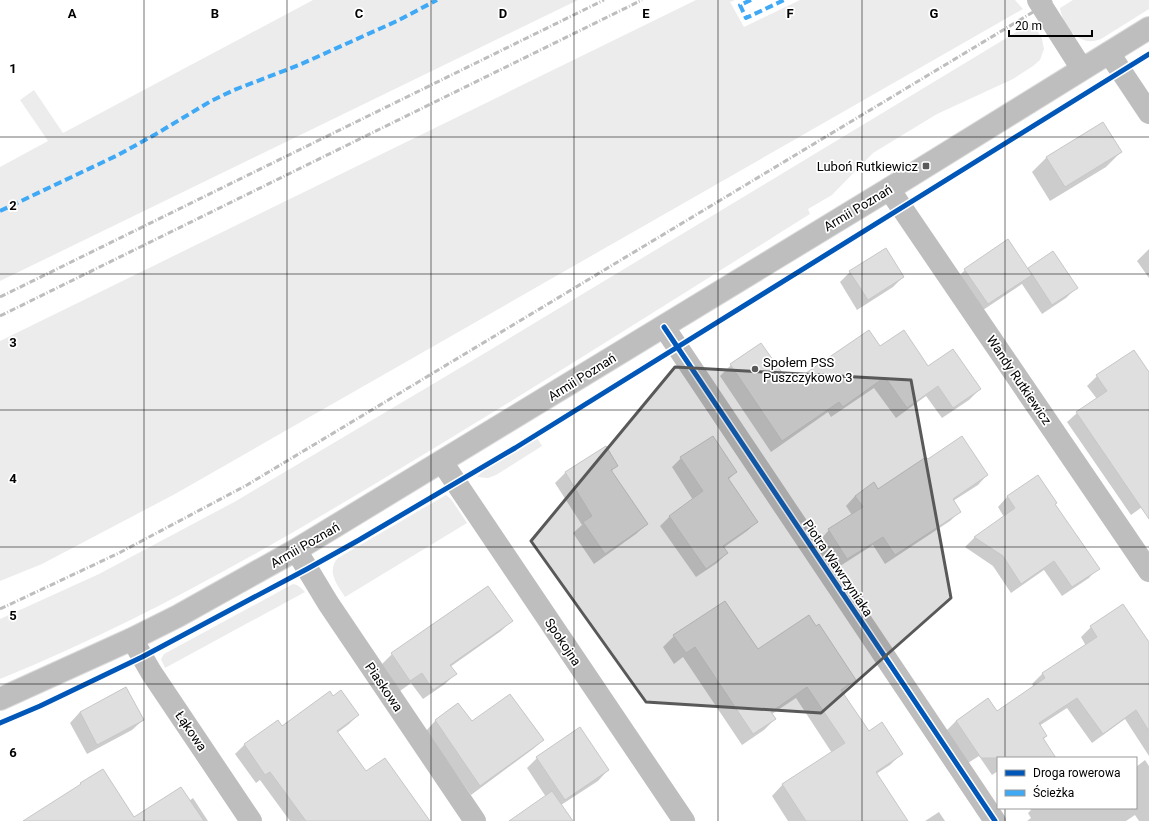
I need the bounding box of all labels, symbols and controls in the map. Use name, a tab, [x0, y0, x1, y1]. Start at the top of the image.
text: A	[68, 6, 77, 21]
text: B	[211, 6, 219, 21]
text: C	[355, 6, 364, 21]
text: D	[499, 6, 507, 21]
text: E	[642, 6, 650, 21]
text: F	[786, 6, 794, 21]
text: G	[930, 6, 939, 21]
scale bar	[1009, 12, 1092, 38]
text: 20 m	[1015, 19, 1042, 33]
text: 1	[9, 61, 17, 76]
place label: Luboń Rutkiewicz	[817, 159, 919, 174]
marker: Luboń Rutkiewicz	[921, 161, 931, 171]
street label: Armii Poznań	[821, 182, 895, 234]
text: 2	[9, 198, 17, 213]
street label: Wandy Rutkiewicz	[984, 332, 1055, 428]
text: 3	[9, 335, 17, 350]
street label: Armii Poznań	[545, 350, 619, 404]
place label: Społem PSS Puszczykowo 3	[763, 355, 853, 385]
marker: Społem PSS Puszczykowo 3	[750, 364, 760, 374]
text: 4	[9, 471, 17, 486]
street label: Piotra Wawrzyniaka	[800, 517, 876, 619]
street label: Armii Poznań	[268, 519, 342, 571]
text: 5	[9, 608, 17, 623]
street label: Spokojna	[542, 616, 584, 668]
street label: Piaskowa	[362, 660, 406, 714]
street label: Łąkowa	[172, 708, 210, 754]
text: 6	[9, 745, 17, 760]
legend	[997, 757, 1137, 809]
text: Droga rowerowa	[1033, 766, 1120, 780]
text: Ścieżka	[1033, 785, 1074, 800]

